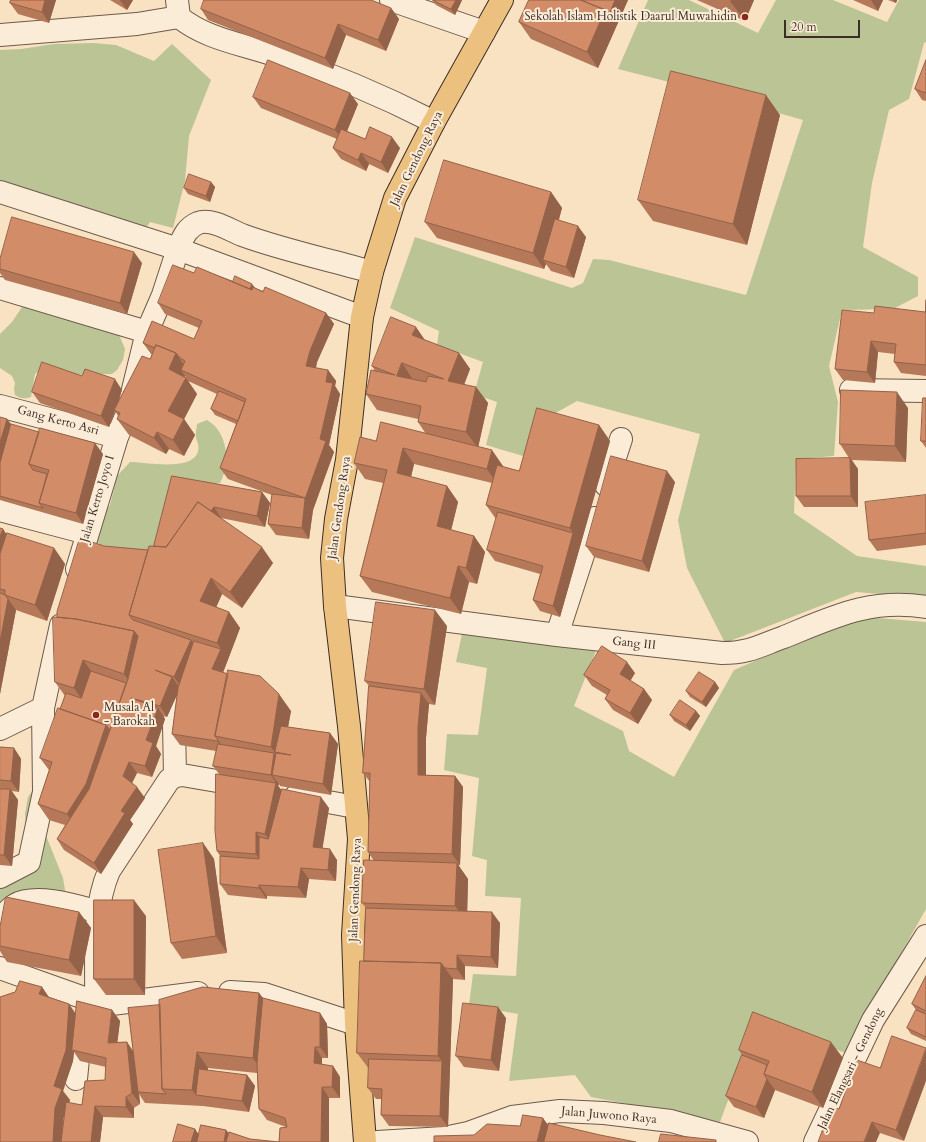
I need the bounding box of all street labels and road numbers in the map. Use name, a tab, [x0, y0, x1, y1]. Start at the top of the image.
street label: Jalan Gendong Raya	[388, 109, 446, 209]
street label: Gang Kerto Asri	[16, 403, 100, 439]
street label: Jalan Kerto Joyo I	[78, 454, 118, 544]
street label: Jalan Gendong Raya	[326, 456, 354, 560]
street label: Gang III	[611, 635, 657, 653]
street label: Jalan Gendong Raya	[347, 838, 365, 942]
street label: Jalan Elangsari - Gendong	[815, 1006, 887, 1132]
street label: Jalan Juwono Raya	[561, 1105, 657, 1127]

